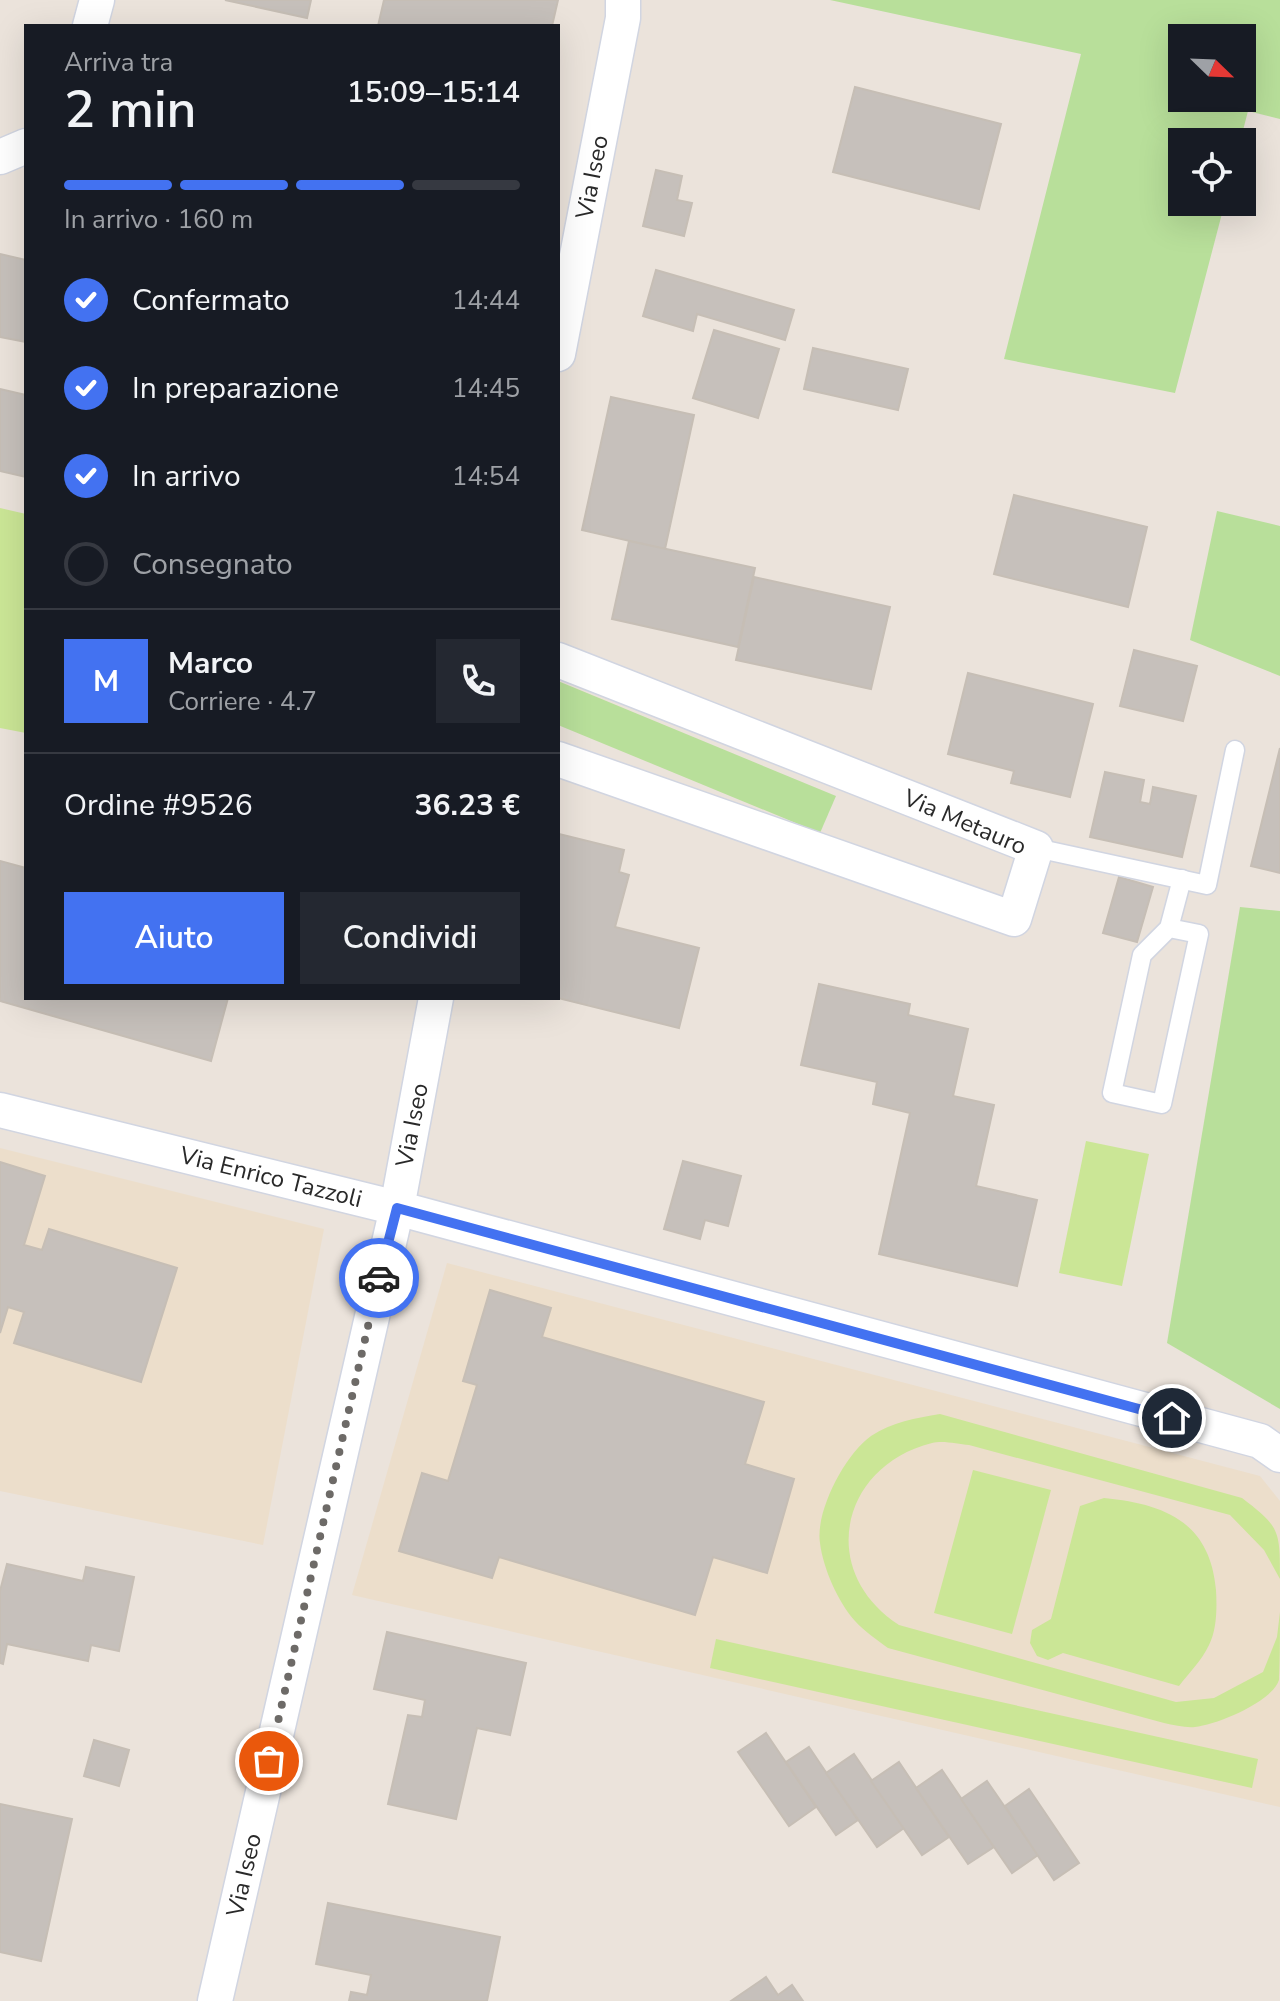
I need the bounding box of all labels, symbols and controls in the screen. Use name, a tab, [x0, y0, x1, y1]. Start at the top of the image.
north arrow	[1168, 24, 1256, 112]
map controls	[1168, 24, 1256, 216]
text: Arriva tra	[64, 45, 173, 80]
text: 15:09–15:14	[347, 72, 520, 113]
text: 2 min	[64, 74, 197, 145]
button: locate	[1168, 128, 1256, 216]
street label: Via Iseo	[568, 132, 616, 223]
text: In arrivo · 160 m	[64, 202, 253, 237]
icon: check	[64, 278, 108, 322]
text: Confermato	[132, 280, 290, 321]
text: 14:44	[452, 283, 520, 318]
icon: check	[64, 366, 108, 410]
text: In preparazione	[132, 368, 339, 409]
text: 14:45	[452, 371, 520, 406]
icon: check	[64, 454, 108, 498]
text: In arrivo	[132, 456, 241, 497]
text: 14:54	[452, 459, 520, 494]
text: Consegnato	[132, 544, 293, 585]
button: phone	[436, 639, 520, 723]
text: Marco	[168, 643, 253, 684]
text: M	[93, 661, 119, 702]
text: Corriere · 4.7	[168, 684, 317, 719]
street label: Via Metauro	[898, 781, 1031, 862]
text: Ordine #9526	[64, 785, 253, 826]
text: 36.23 €	[414, 785, 520, 826]
button: Aiuto	[64, 892, 284, 984]
button: Condividi	[300, 892, 520, 984]
street label: Via Iseo	[388, 1080, 436, 1171]
street label: Via Enrico Tazzoli	[176, 1139, 365, 1215]
courier	[339, 1238, 419, 1318]
icon: car	[357, 1256, 401, 1300]
pin	[1138, 1384, 1206, 1452]
icon: home	[1150, 1396, 1194, 1440]
pin	[235, 1727, 303, 1795]
icon: bag	[247, 1739, 291, 1783]
street label: Via Iseo	[219, 1830, 269, 1921]

